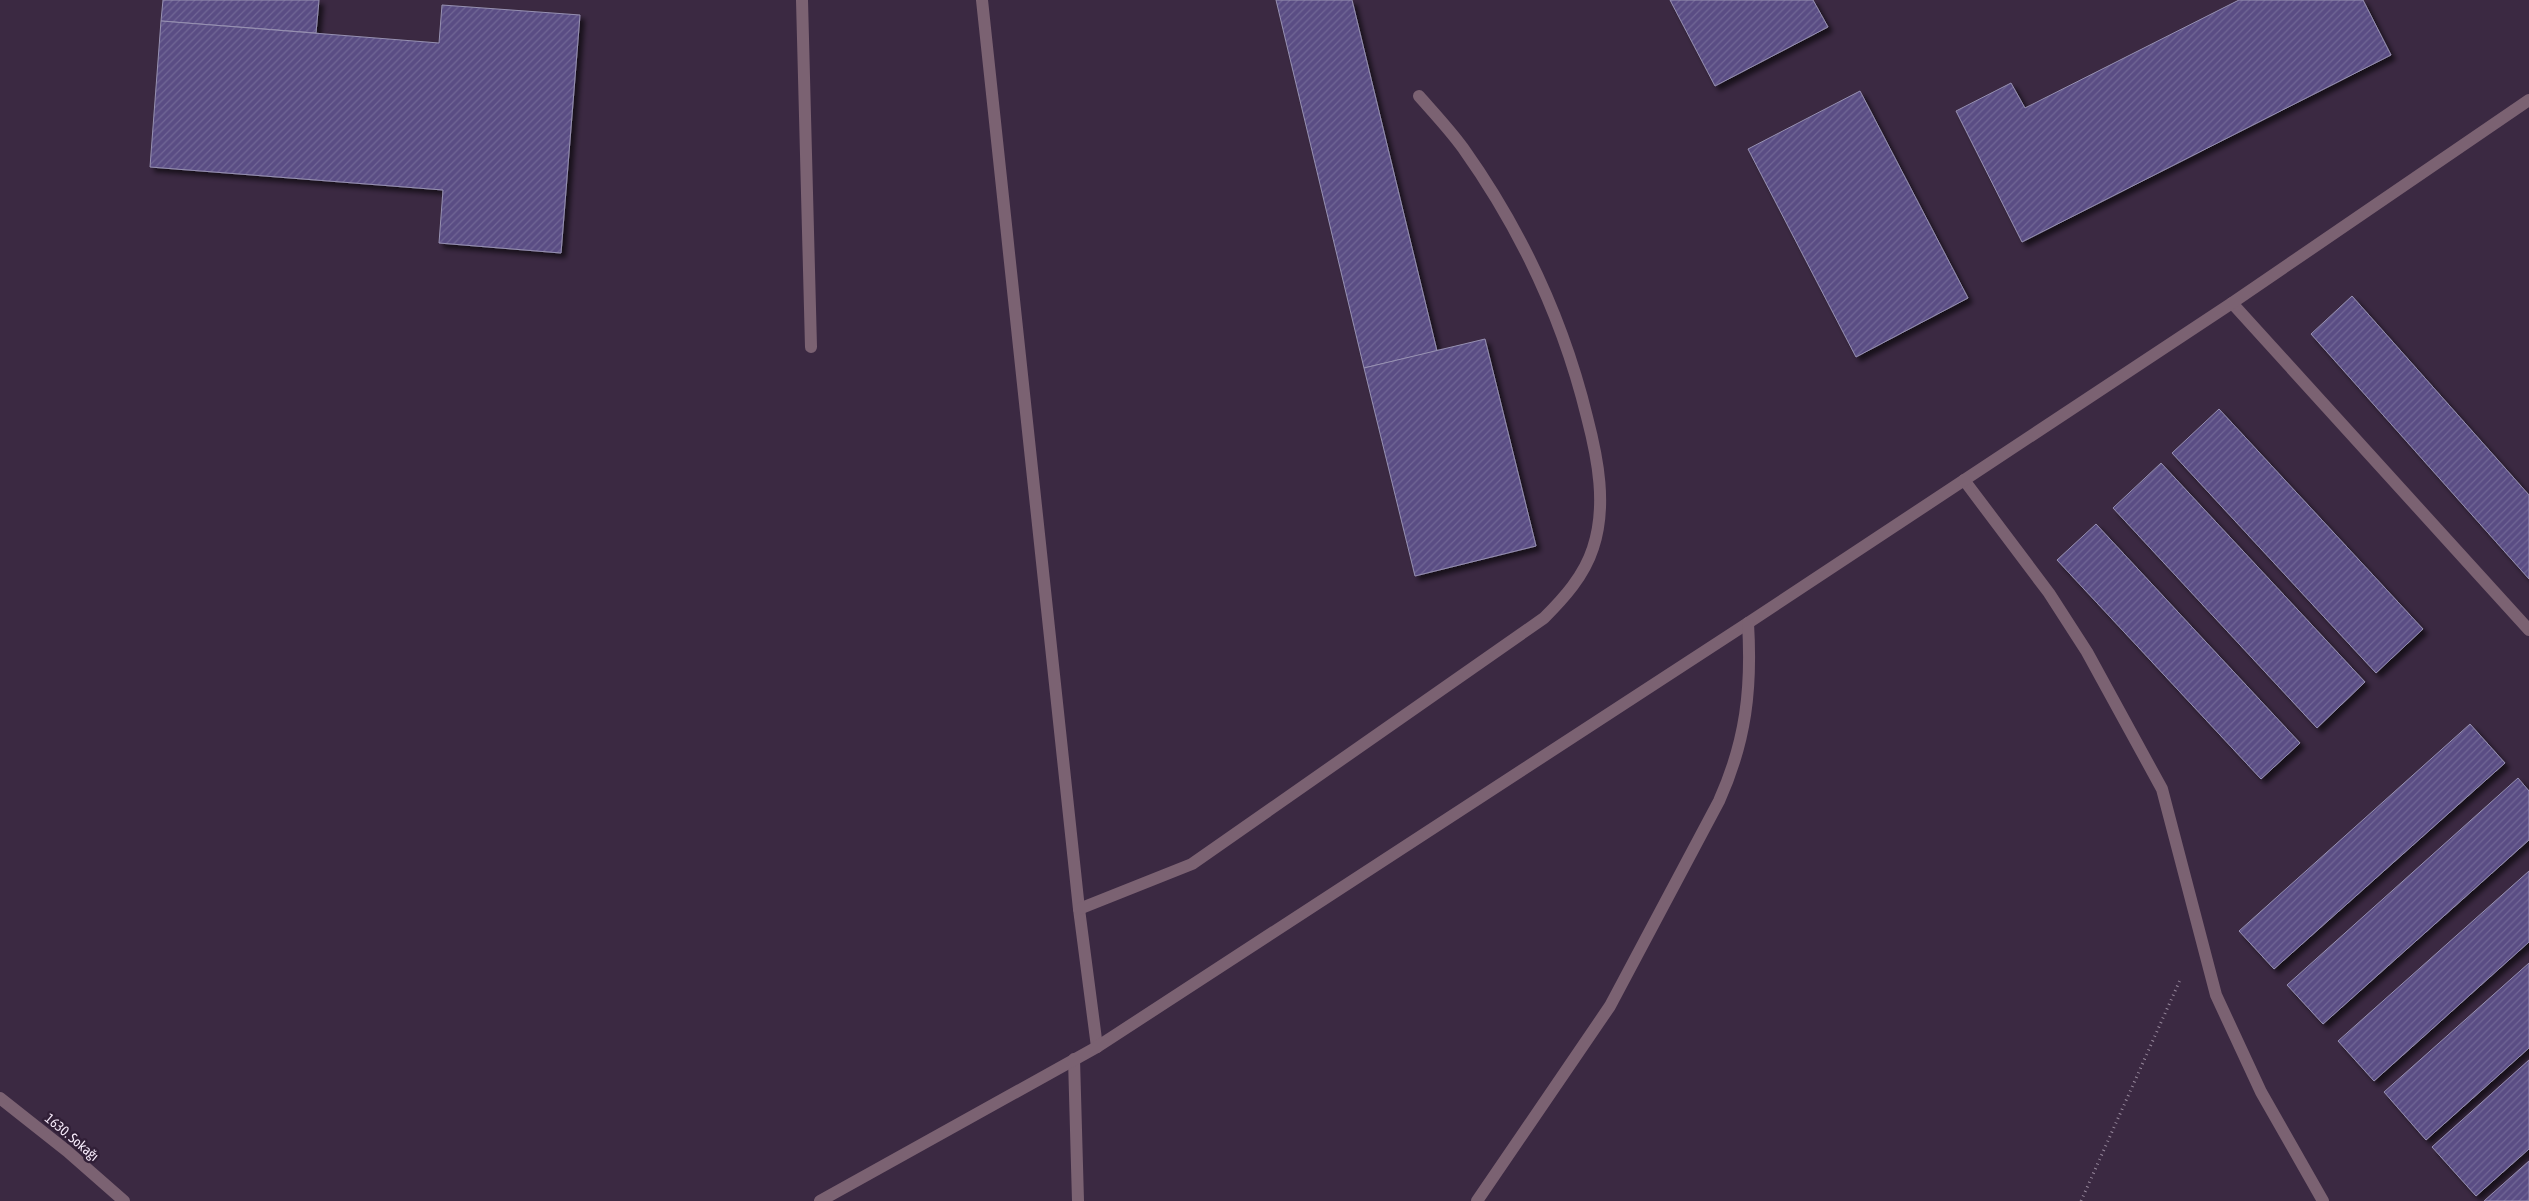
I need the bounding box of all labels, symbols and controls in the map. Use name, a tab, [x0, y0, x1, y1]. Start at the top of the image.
street label: 1630. Sokağı	[42, 1110, 102, 1164]

